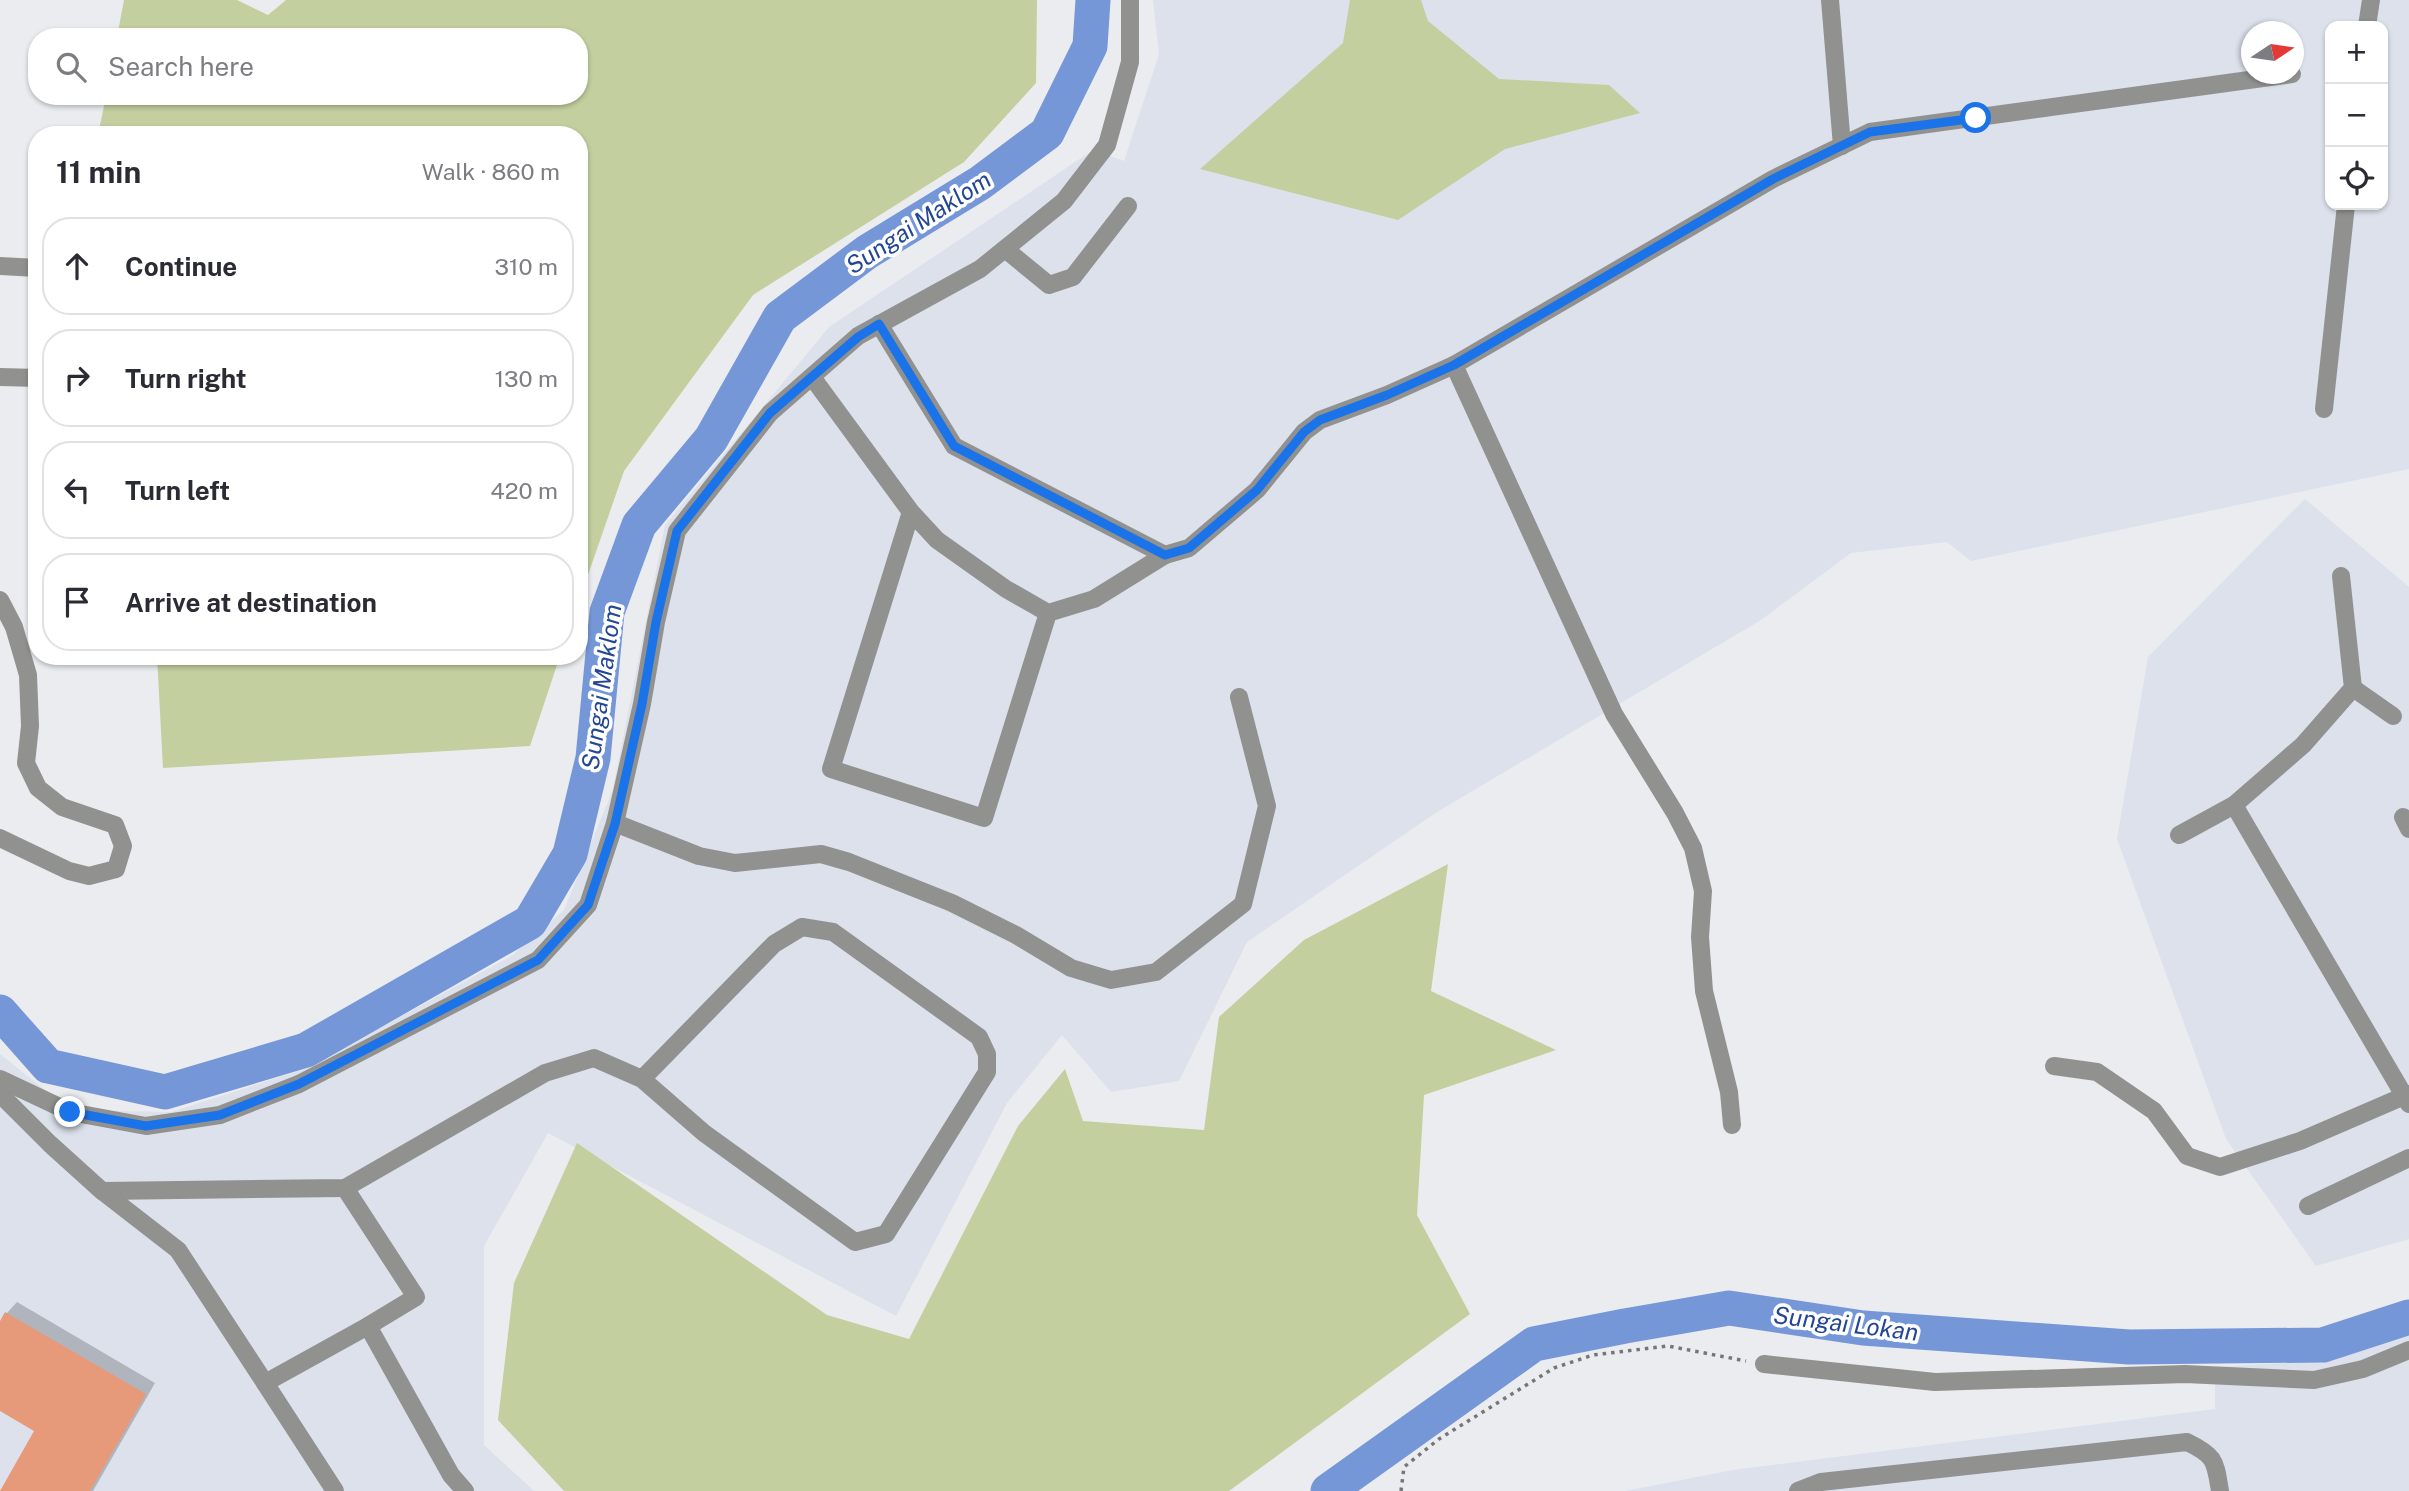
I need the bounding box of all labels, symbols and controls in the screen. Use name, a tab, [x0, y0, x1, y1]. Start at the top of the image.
north arrow	[2241, 21, 2304, 84]
map controls	[2325, 21, 2388, 210]
button: +	[2325, 21, 2388, 84]
search box	[28, 28, 588, 105]
icon: search	[52, 48, 90, 86]
text: Search here	[108, 51, 254, 82]
button: −	[2325, 84, 2388, 147]
route start	[1960, 102, 1991, 133]
button: locate	[2325, 147, 2388, 210]
text: 11 min	[56, 154, 141, 190]
text: Walk · 860 m	[422, 158, 560, 185]
water label: Sungai Maklom	[840, 165, 996, 279]
icon: ahead	[58, 247, 96, 285]
text: Continue	[125, 251, 237, 282]
text: 310 m	[495, 253, 558, 280]
icon: right	[58, 359, 96, 397]
text: Turn right	[125, 363, 247, 394]
text: 130 m	[495, 365, 558, 392]
icon: left	[58, 471, 96, 509]
text: Turn left	[125, 475, 230, 506]
text: 420 m	[490, 477, 558, 504]
icon: arrive	[58, 583, 96, 621]
text: Arrive at destination	[125, 587, 377, 618]
water label: Sungai Maklom	[576, 602, 626, 772]
route end	[54, 1096, 85, 1127]
water label: Sungai Lokan	[1772, 1300, 1920, 1346]

